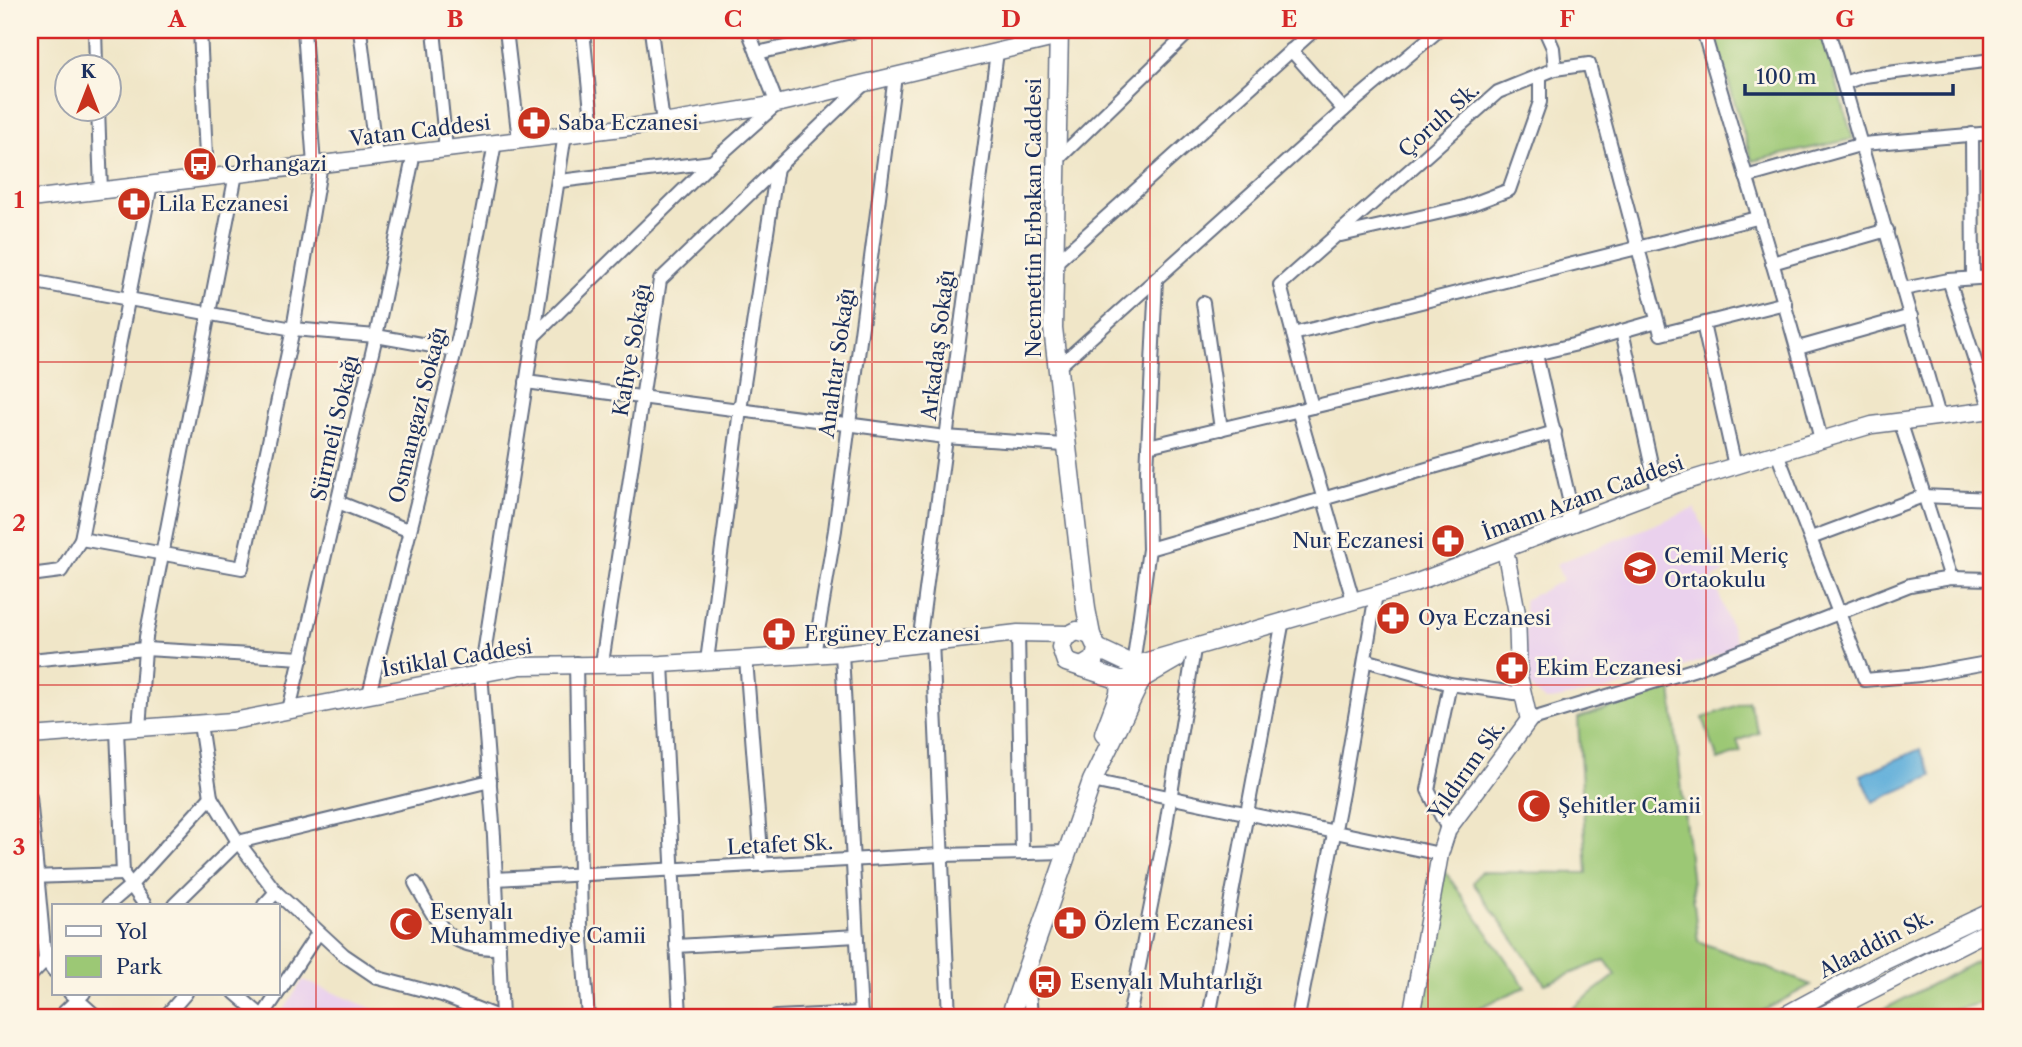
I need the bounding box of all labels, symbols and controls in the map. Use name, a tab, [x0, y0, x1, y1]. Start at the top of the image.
text: A	[167, 5, 187, 33]
text: B	[446, 5, 464, 33]
text: C	[724, 5, 742, 33]
text: D	[1001, 5, 1021, 33]
text: E	[1281, 5, 1297, 33]
text: F	[1559, 5, 1575, 33]
text: G	[1835, 5, 1855, 33]
north arrow	[52, 52, 122, 122]
scale bar	[1745, 52, 1954, 96]
text: K	[80, 60, 96, 83]
text: 100 m	[1756, 64, 1817, 89]
street label: Çoruh Sk.	[1393, 77, 1484, 162]
street label: Necmettin Erbakan Caddesi	[1021, 78, 1046, 358]
pharmacy icon: Saba Eczanesi	[515, 104, 553, 142]
street label: Vatan Caddesi	[347, 109, 492, 152]
place label: Saba Eczanesi	[558, 110, 699, 135]
bus stop icon: Orhangazi	[181, 145, 219, 183]
place label: Orhangazi	[224, 151, 327, 176]
pharmacy icon: Lila Eczanesi	[115, 185, 153, 223]
text: 1	[14, 186, 25, 214]
place label: Lila Eczanesi	[158, 191, 289, 216]
street label: Arkadaş Sokağı	[916, 268, 959, 423]
street label: Kafiye Sokağı	[608, 282, 655, 418]
street label: Anahtar Sokağı	[813, 286, 859, 440]
street label: Osmangazi Sokağı	[384, 324, 452, 506]
street label: Sürmeli Sokağı	[306, 352, 363, 503]
street label: İmamı Azam Caddesi	[1479, 450, 1687, 546]
text: 2	[12, 509, 26, 537]
pharmacy icon: Nur Eczanesi	[1429, 522, 1467, 560]
place label: Nur Eczanesi	[1292, 528, 1424, 553]
place label: Cemil Meriç Ortaokulu	[1664, 543, 1789, 592]
school or university icon: Cemil Meriç Ortaokulu	[1621, 549, 1659, 587]
pharmacy icon: Oya Eczanesi	[1374, 599, 1412, 637]
place label: Oya Eczanesi	[1418, 605, 1551, 630]
pharmacy icon: Ergüney Eczanesi	[760, 615, 798, 653]
place label: Ergüney Eczanesi	[804, 621, 980, 646]
street label: İstiklal Caddesi	[380, 633, 534, 682]
pharmacy icon: Ekim Eczanesi	[1493, 649, 1531, 687]
place label: Ekim Eczanesi	[1536, 655, 1682, 680]
street label: Yıldırım Sk.	[1423, 715, 1510, 825]
mosque icon: Şehitler Camii	[1515, 787, 1553, 825]
place label: Şehitler Camii	[1558, 793, 1701, 818]
street label: Letafet Sk.	[726, 829, 834, 860]
text: 3	[13, 833, 26, 861]
place label: Esenyalı Muhammediye Camii	[430, 899, 646, 948]
legend	[52, 904, 280, 995]
pharmacy icon: Özlem Eczanesi	[1051, 904, 1089, 942]
street label: Alaaddin Sk.	[1814, 904, 1937, 983]
mosque icon: Esenyalı Muhammediye Camii	[387, 905, 425, 943]
place label: Özlem Eczanesi	[1094, 910, 1253, 935]
text: Yol	[115, 919, 148, 944]
text: Park	[116, 954, 162, 979]
bus stop icon: Esenyalı Muhtarlığı	[1026, 963, 1064, 1001]
place label: Esenyalı Muhtarlığı	[1070, 969, 1263, 994]

